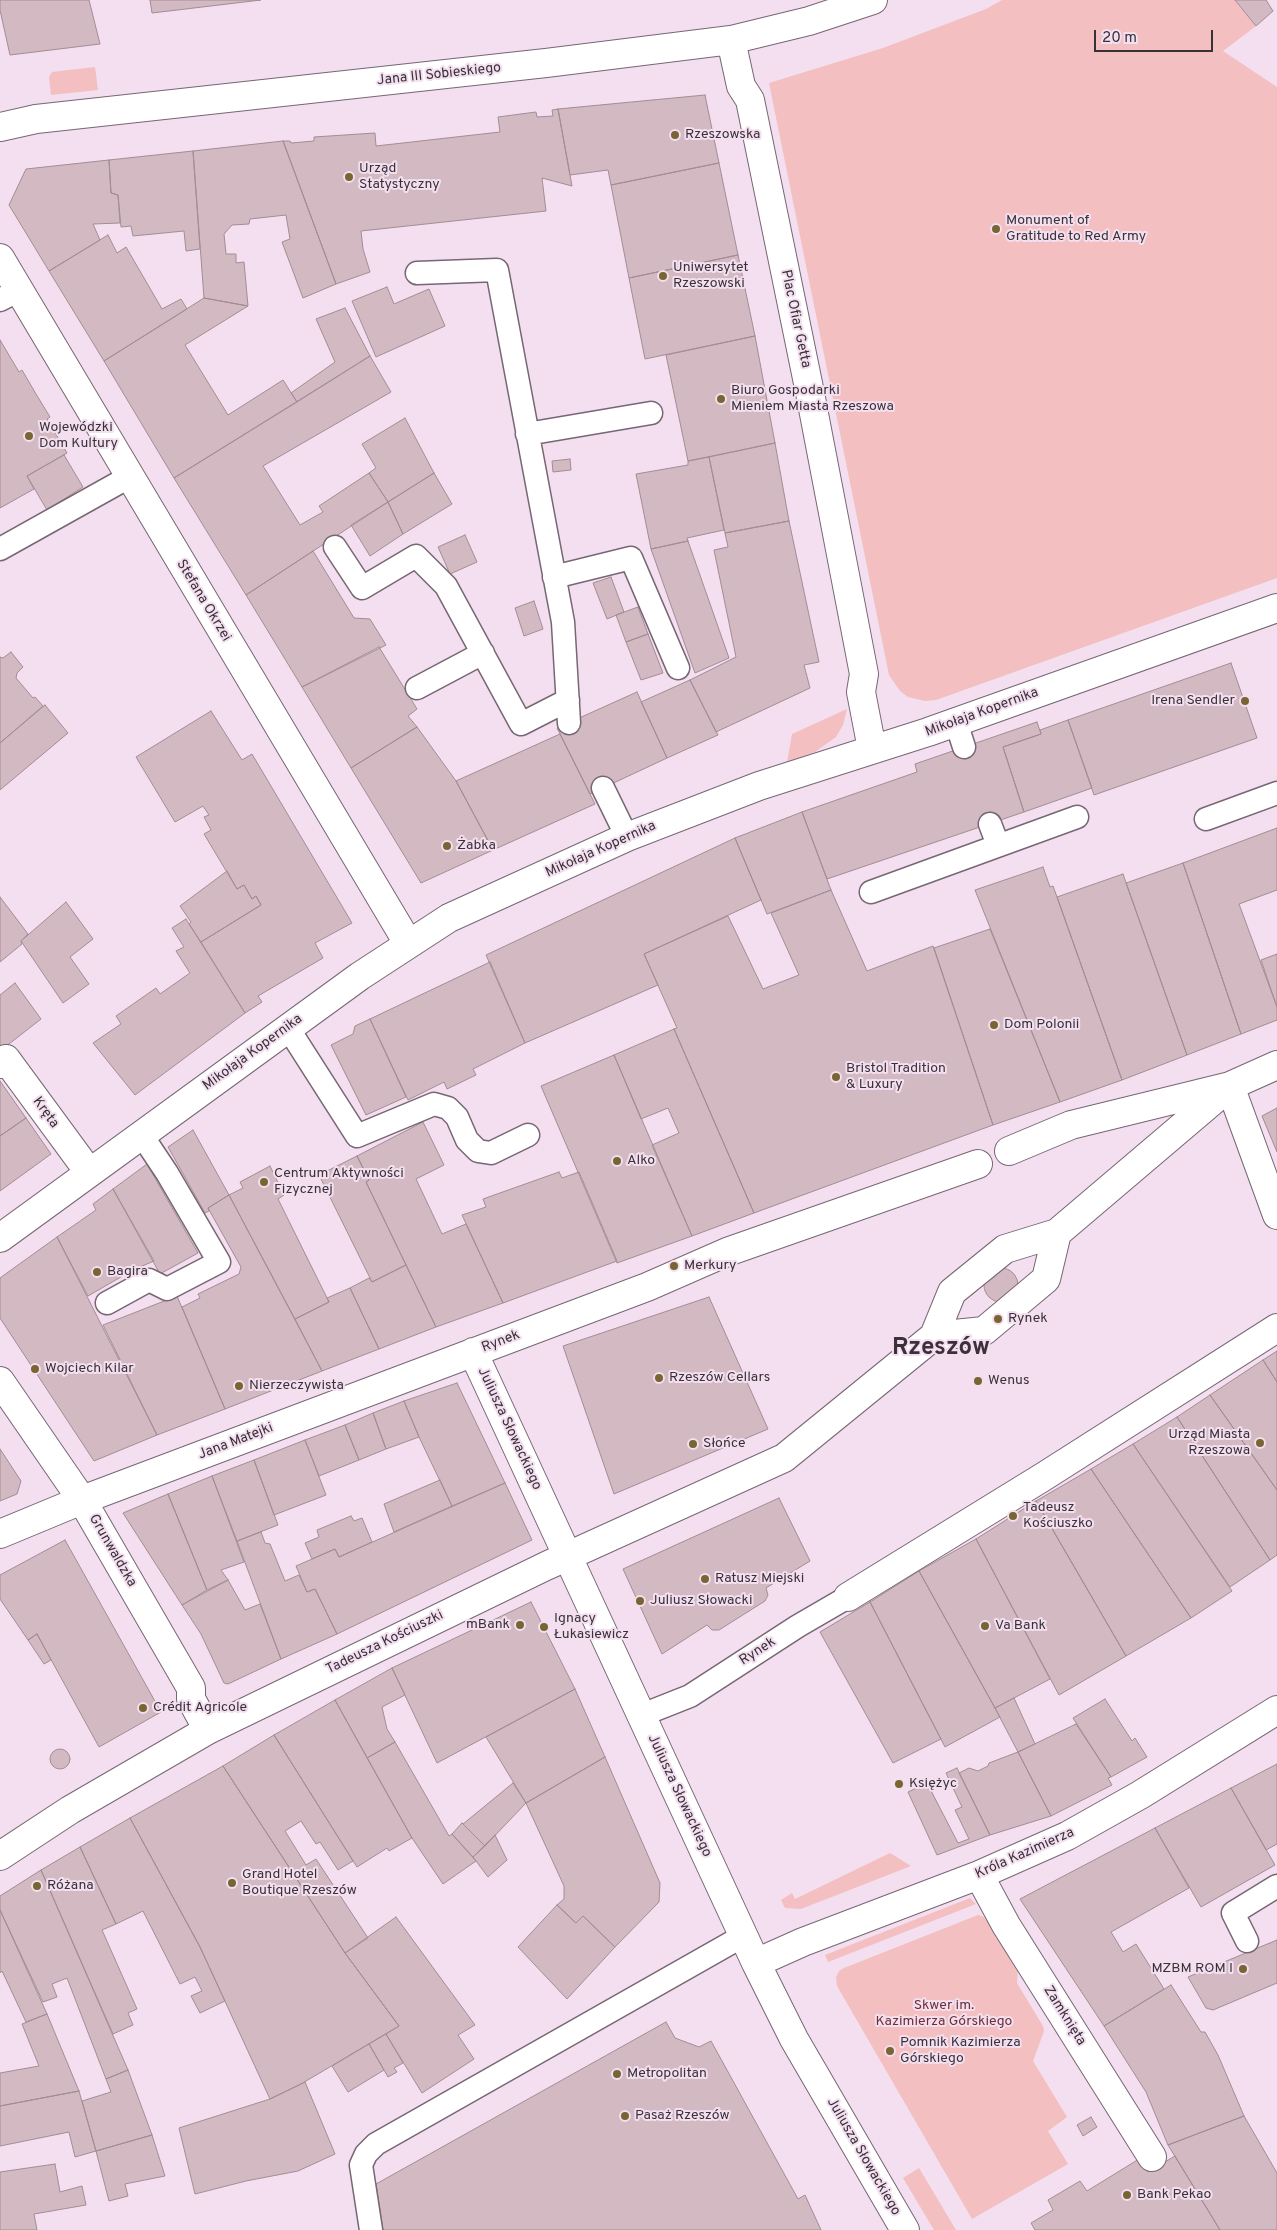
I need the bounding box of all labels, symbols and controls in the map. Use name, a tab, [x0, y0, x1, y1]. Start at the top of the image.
scale bar	[1097, 20, 1216, 52]
text: 20 m	[1102, 29, 1137, 48]
street label: Jana III Sobieskiego	[376, 60, 502, 90]
place label: Rzeszowska	[685, 127, 760, 143]
marker: Rzeszowska	[669, 129, 681, 141]
place label: Urząd Statystyczny	[359, 161, 440, 193]
marker: Urząd Statystyczny	[343, 171, 355, 183]
place label: Monument of Gratitude to Red Army	[1006, 213, 1146, 246]
marker: Monument of Gratitude to Red Army	[990, 223, 1002, 235]
place label: Uniwersytet Rzeszowski	[673, 260, 749, 292]
street label: Plac Ofiar Getta	[776, 268, 814, 370]
marker: Uniwersytet Rzeszowski	[657, 270, 669, 282]
place label: Biuro Gospodarki Mieniem Miasta Rzeszowa	[731, 383, 894, 416]
marker: Biuro Gospodarki Mieniem Miasta Rzeszowa	[715, 393, 727, 405]
place label: Wojewódzki Dom Kultury	[39, 420, 118, 452]
marker: Wojewódzki Dom Kultury	[23, 430, 35, 442]
street label: Stefana Okrzei	[172, 557, 234, 645]
street label: Mikołaja Kopernika	[923, 685, 1041, 741]
place label: Irena Sendler	[1151, 693, 1235, 709]
marker: Irena Sendler	[1239, 695, 1251, 707]
street label: Mikołaja Kopernika	[543, 818, 659, 882]
place label: Żabka	[457, 838, 496, 854]
marker: Żabka	[441, 840, 453, 852]
street label: Mikołaja Kopernika	[200, 1011, 306, 1095]
place label: Dom Polonii	[1004, 1017, 1079, 1033]
marker: Dom Polonii	[988, 1019, 1000, 1031]
place label: Bristol Tradition & Luxury	[846, 1061, 946, 1094]
marker: Bristol Tradition & Luxury	[830, 1071, 842, 1083]
street label: Kręta	[28, 1094, 62, 1132]
place label: Alko	[627, 1153, 655, 1169]
marker: Alko	[611, 1155, 623, 1167]
place label: Centrum Aktywności Fizycznej	[274, 1166, 404, 1198]
marker: Centrum Aktywności Fizycznej	[258, 1176, 270, 1188]
place label: Merkury	[684, 1258, 737, 1274]
marker: Merkury	[668, 1260, 680, 1272]
place label: Bagira	[107, 1264, 148, 1280]
marker: Bagira	[91, 1266, 103, 1278]
place label: Rynek	[1008, 1311, 1048, 1327]
marker: Rynek	[992, 1313, 1004, 1325]
street label: Rynek	[479, 1327, 523, 1357]
district label: Rzeszów	[892, 1335, 990, 1363]
place label: Wojciech Kilar	[45, 1361, 134, 1377]
marker: Wojciech Kilar	[29, 1363, 41, 1375]
street label: Juliusza Słowackiego	[473, 1365, 545, 1493]
place label: Rzeszów Cellars	[669, 1370, 770, 1386]
marker: Rzeszów Cellars	[653, 1372, 665, 1384]
place label: Wenus	[988, 1373, 1029, 1389]
marker: Wenus	[972, 1375, 984, 1387]
place label: Nierzeczywista	[249, 1378, 344, 1394]
marker: Nierzeczywista	[233, 1380, 245, 1392]
street label: Jana Matejki	[196, 1420, 276, 1464]
place label: Urząd Miasta Rzeszowa	[1168, 1427, 1250, 1460]
place label: Słońce	[703, 1436, 746, 1452]
marker: Urząd Miasta Rzeszowa	[1254, 1437, 1266, 1449]
marker: Słońce	[687, 1438, 699, 1450]
place label: Tadeusz Kościuszko	[1023, 1500, 1093, 1532]
marker: Tadeusz Kościuszko	[1007, 1510, 1019, 1522]
street label: Grunwaldzka	[84, 1512, 140, 1590]
place label: Ratusz Miejski	[715, 1571, 804, 1587]
marker: Ratusz Miejski	[699, 1573, 711, 1585]
place label: Juliusz Słowacki	[650, 1593, 753, 1609]
marker: Juliusz Słowacki	[634, 1595, 646, 1607]
street label: Tadeusza Kościuszki	[324, 1607, 446, 1679]
place label: Ignacy Łukasiewicz	[554, 1611, 629, 1644]
place label: mBank	[466, 1617, 510, 1633]
place label: Va Bank	[995, 1618, 1046, 1634]
marker: mBank	[514, 1619, 526, 1631]
marker: Va Bank	[979, 1620, 991, 1632]
marker: Ignacy Łukasiewicz	[538, 1621, 550, 1633]
street label: Rynek	[737, 1634, 779, 1670]
place label: Crédit Agricole	[153, 1700, 247, 1716]
marker: Crédit Agricole	[137, 1702, 149, 1714]
street label: Juliusza Słowackiego	[643, 1732, 715, 1860]
place label: Księżyc	[909, 1776, 957, 1792]
marker: Księżyc	[893, 1778, 905, 1790]
street label: Króla Kazimierza	[973, 1825, 1077, 1883]
place label: Grand Hotel Boutique Rzeszów	[242, 1867, 357, 1900]
marker: Grand Hotel Boutique Rzeszów	[226, 1877, 238, 1889]
place label: Różana	[47, 1878, 94, 1894]
marker: Różana	[31, 1880, 43, 1892]
place label: MZBM ROM I	[1151, 1961, 1233, 1977]
marker: MZBM ROM I	[1237, 1963, 1249, 1975]
street label: Zamknięta	[1039, 1983, 1089, 2049]
park label: Skwer im. Kazimierza Górskiego	[876, 1998, 1012, 2030]
place label: Pomnik Kazimierza Górskiego	[900, 2035, 1021, 2068]
marker: Pomnik Kazimierza Górskiego	[884, 2045, 896, 2057]
place label: Metropolitan	[627, 2066, 707, 2082]
marker: Metropolitan	[611, 2068, 623, 2080]
street label: Juliusza Słowackiego	[822, 2095, 904, 2219]
place label: Pasaż Rzeszów	[635, 2108, 730, 2124]
marker: Pasaż Rzeszów	[619, 2110, 631, 2122]
place label: Bank Pekao	[1137, 2187, 1211, 2203]
marker: Bank Pekao	[1121, 2189, 1133, 2201]

